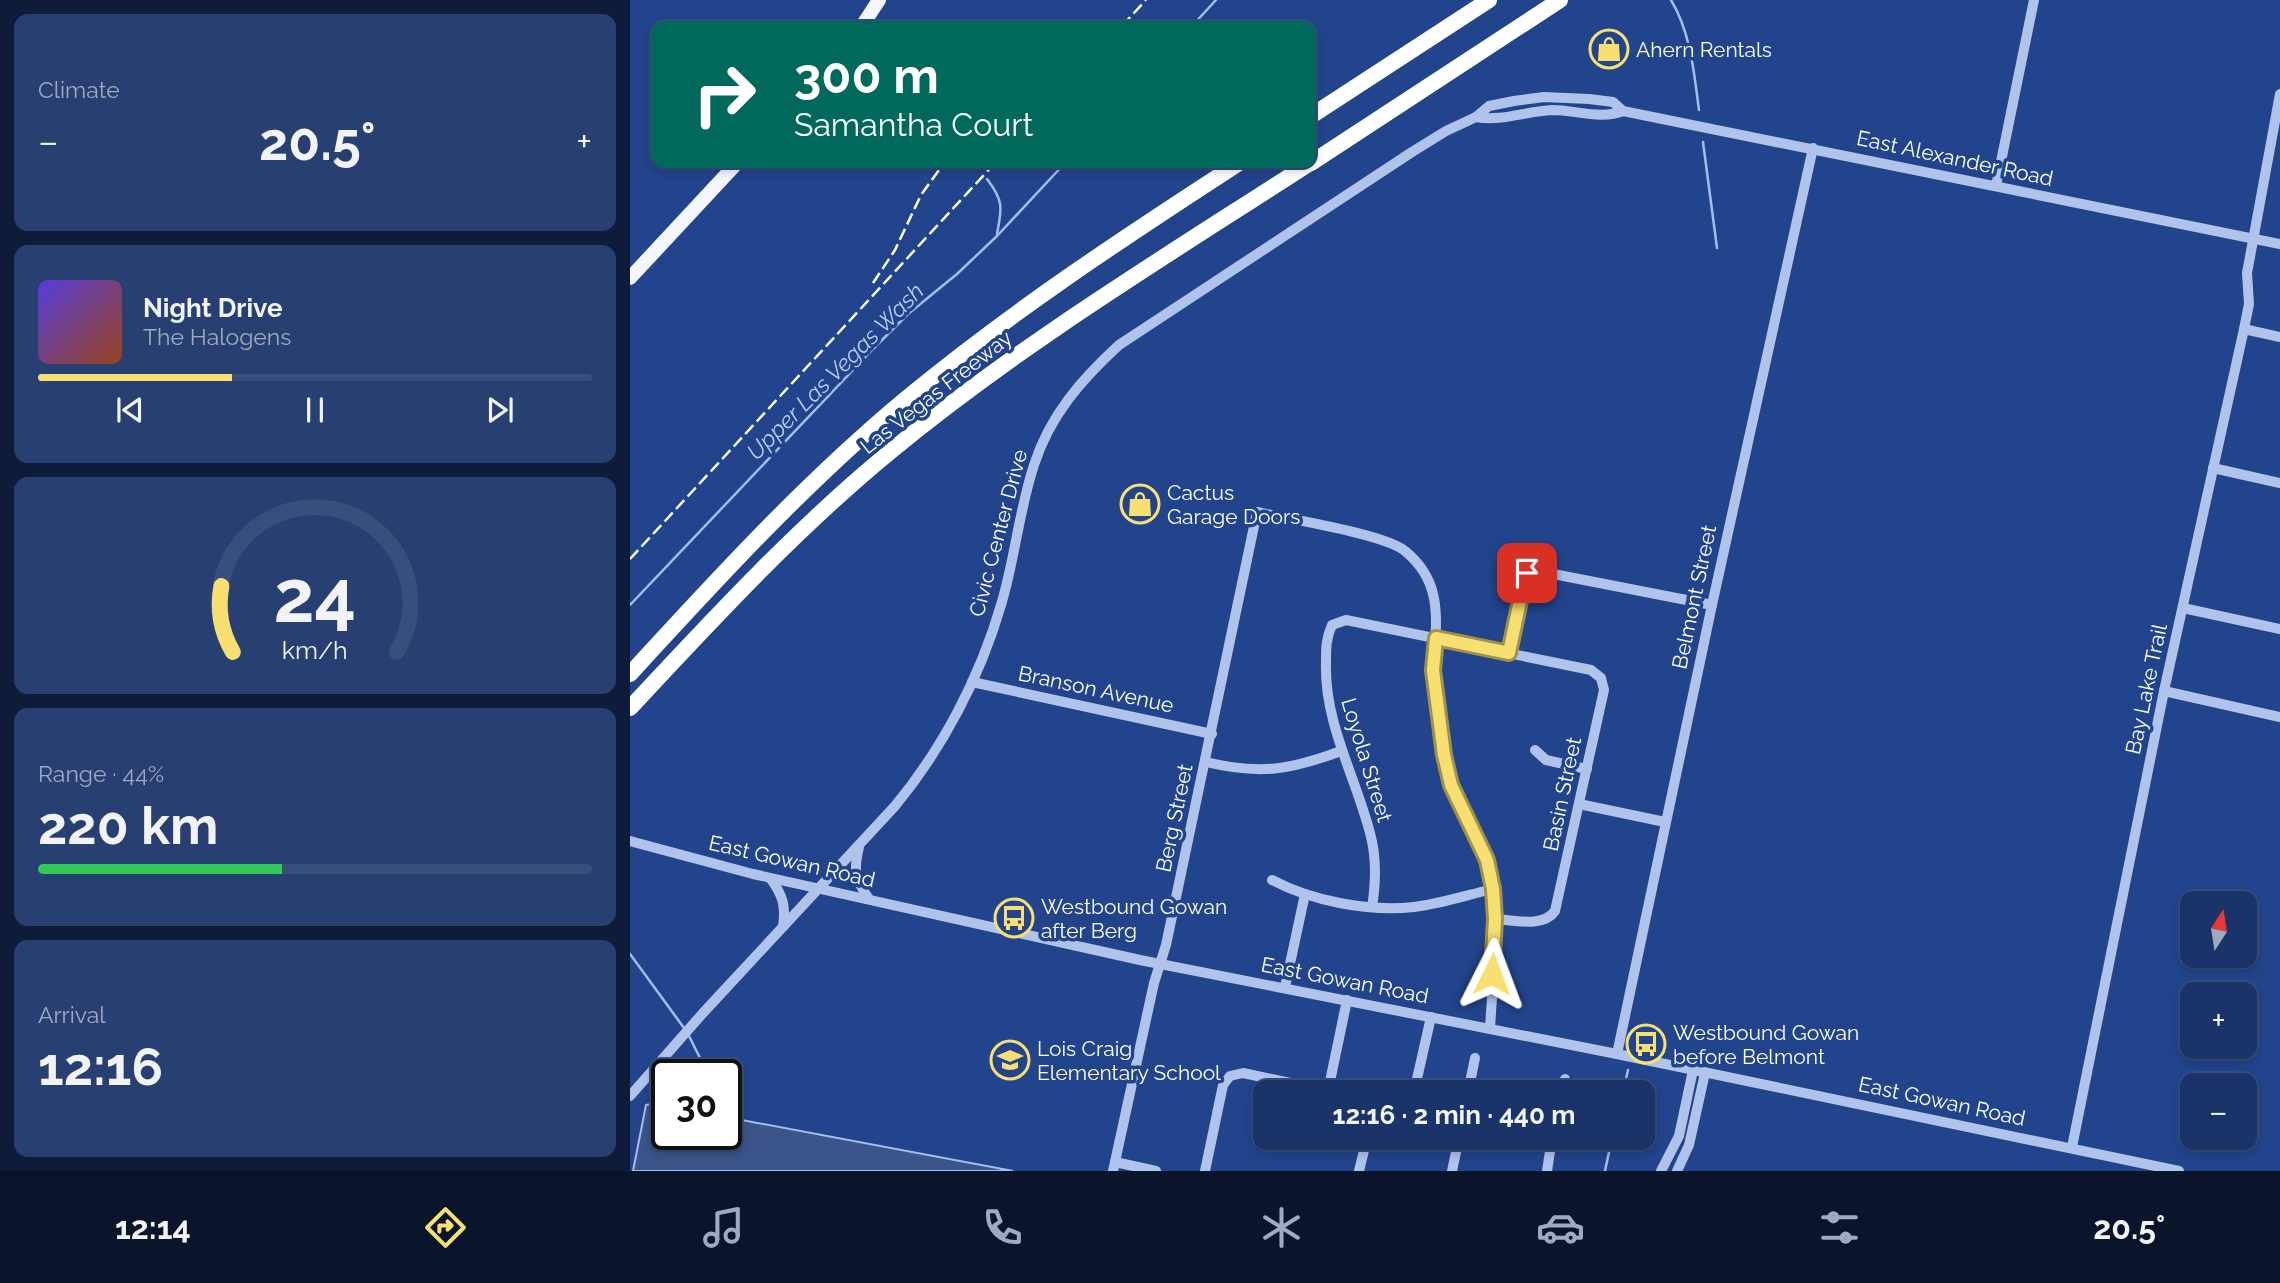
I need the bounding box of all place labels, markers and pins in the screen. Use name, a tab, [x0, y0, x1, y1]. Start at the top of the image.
shop icon: Ahern Rentals	[1588, 28, 1630, 70]
place label: Ahern Rentals	[1636, 37, 1772, 62]
place label: Cactus Garage Doors	[1167, 480, 1300, 529]
shop icon: Cactus Garage Doors	[1119, 483, 1161, 525]
pin	[1497, 543, 1557, 603]
place label: Westbound Gowan after Berg	[1041, 894, 1227, 943]
bus stop icon: Westbound Gowan after Berg	[993, 897, 1035, 939]
place label: Westbound Gowan before Belmont	[1673, 1020, 1859, 1069]
bus stop icon: Westbound Gowan before Belmont	[1625, 1023, 1667, 1065]
place label: Lois Craig Elementary School	[1037, 1036, 1221, 1085]
school or university icon: Lois Craig Elementary School	[989, 1039, 1031, 1081]

